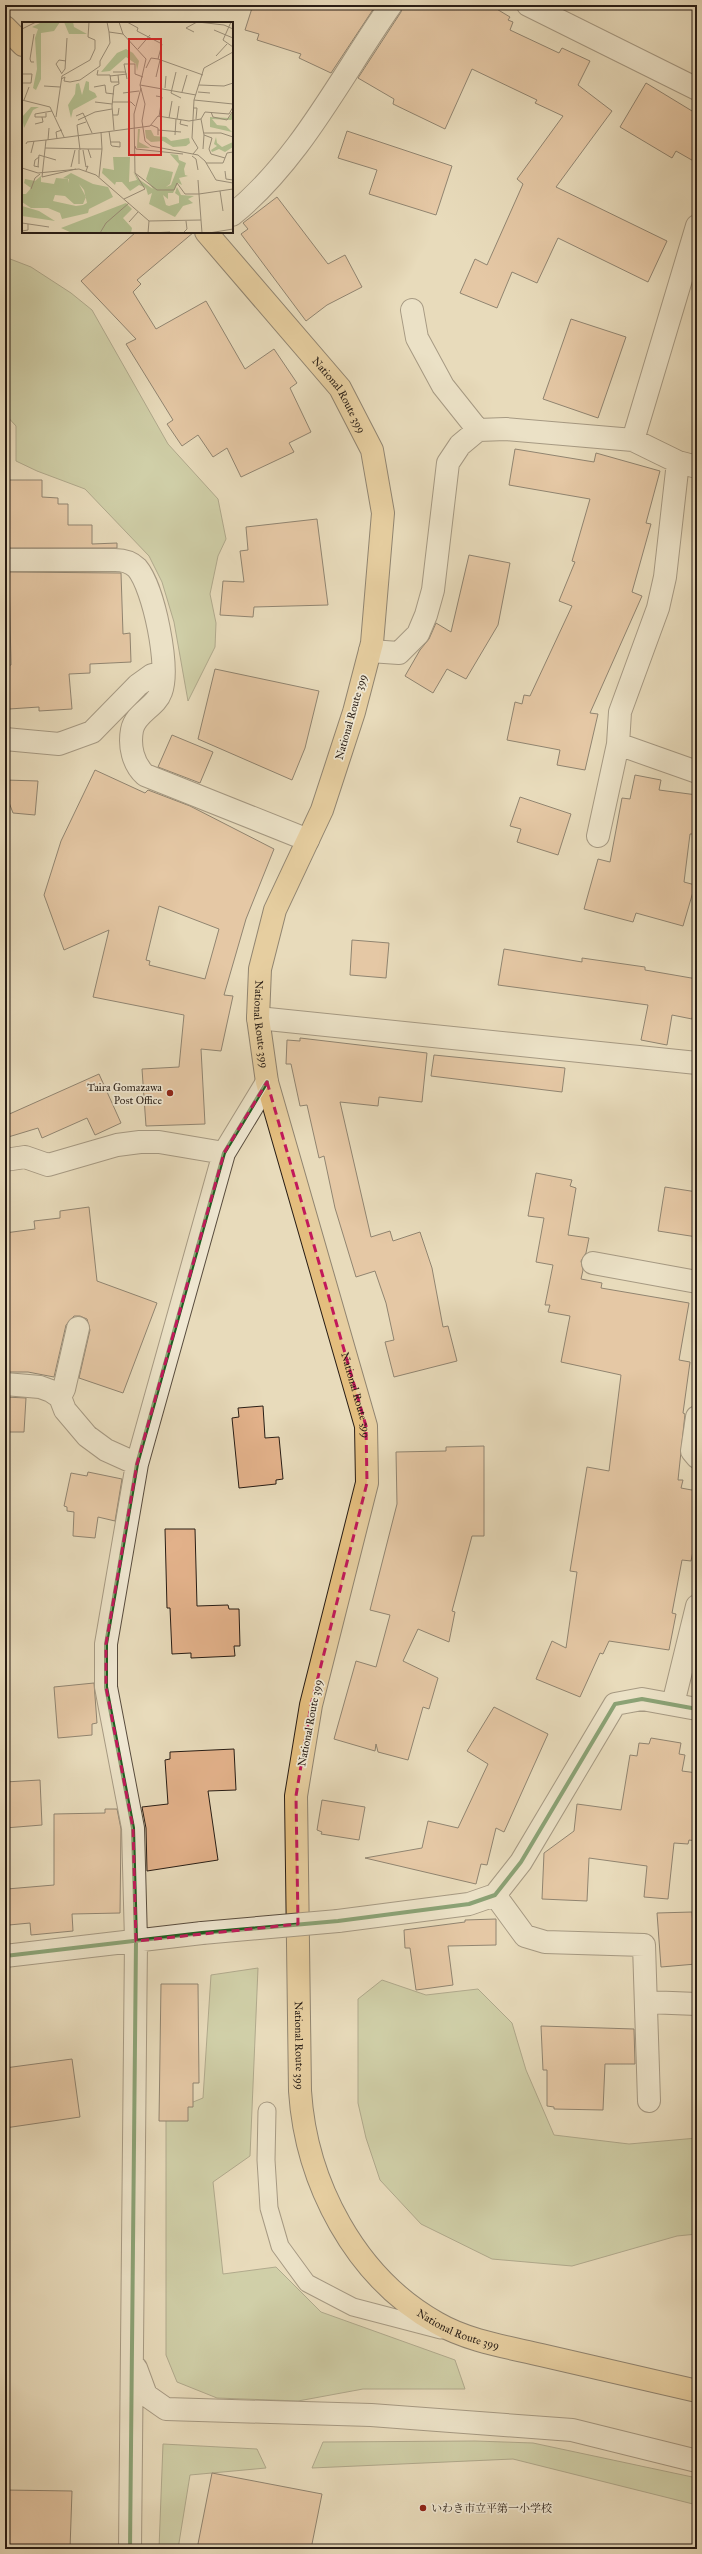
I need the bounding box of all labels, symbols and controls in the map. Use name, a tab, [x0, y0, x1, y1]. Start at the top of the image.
inset map	[22, 22, 233, 233]
street label: National Route 399	[310, 354, 369, 435]
street label: National Route 399	[333, 673, 369, 761]
street label: National Route 399	[251, 980, 271, 1069]
place label: Taira Gomazawa Post Office	[87, 1081, 162, 1107]
marker: Taira Gomazawa Post Office	[165, 1088, 175, 1098]
street label: National Route 399	[339, 1351, 373, 1438]
street label: National Route 399	[295, 1678, 325, 1768]
street label: National Route 399	[292, 2001, 306, 2090]
street label: National Route 399	[415, 2306, 501, 2352]
place label: いわき市立平第一小学校	[431, 2502, 552, 2515]
marker: いわき市立平第一小学校	[418, 2503, 428, 2513]

